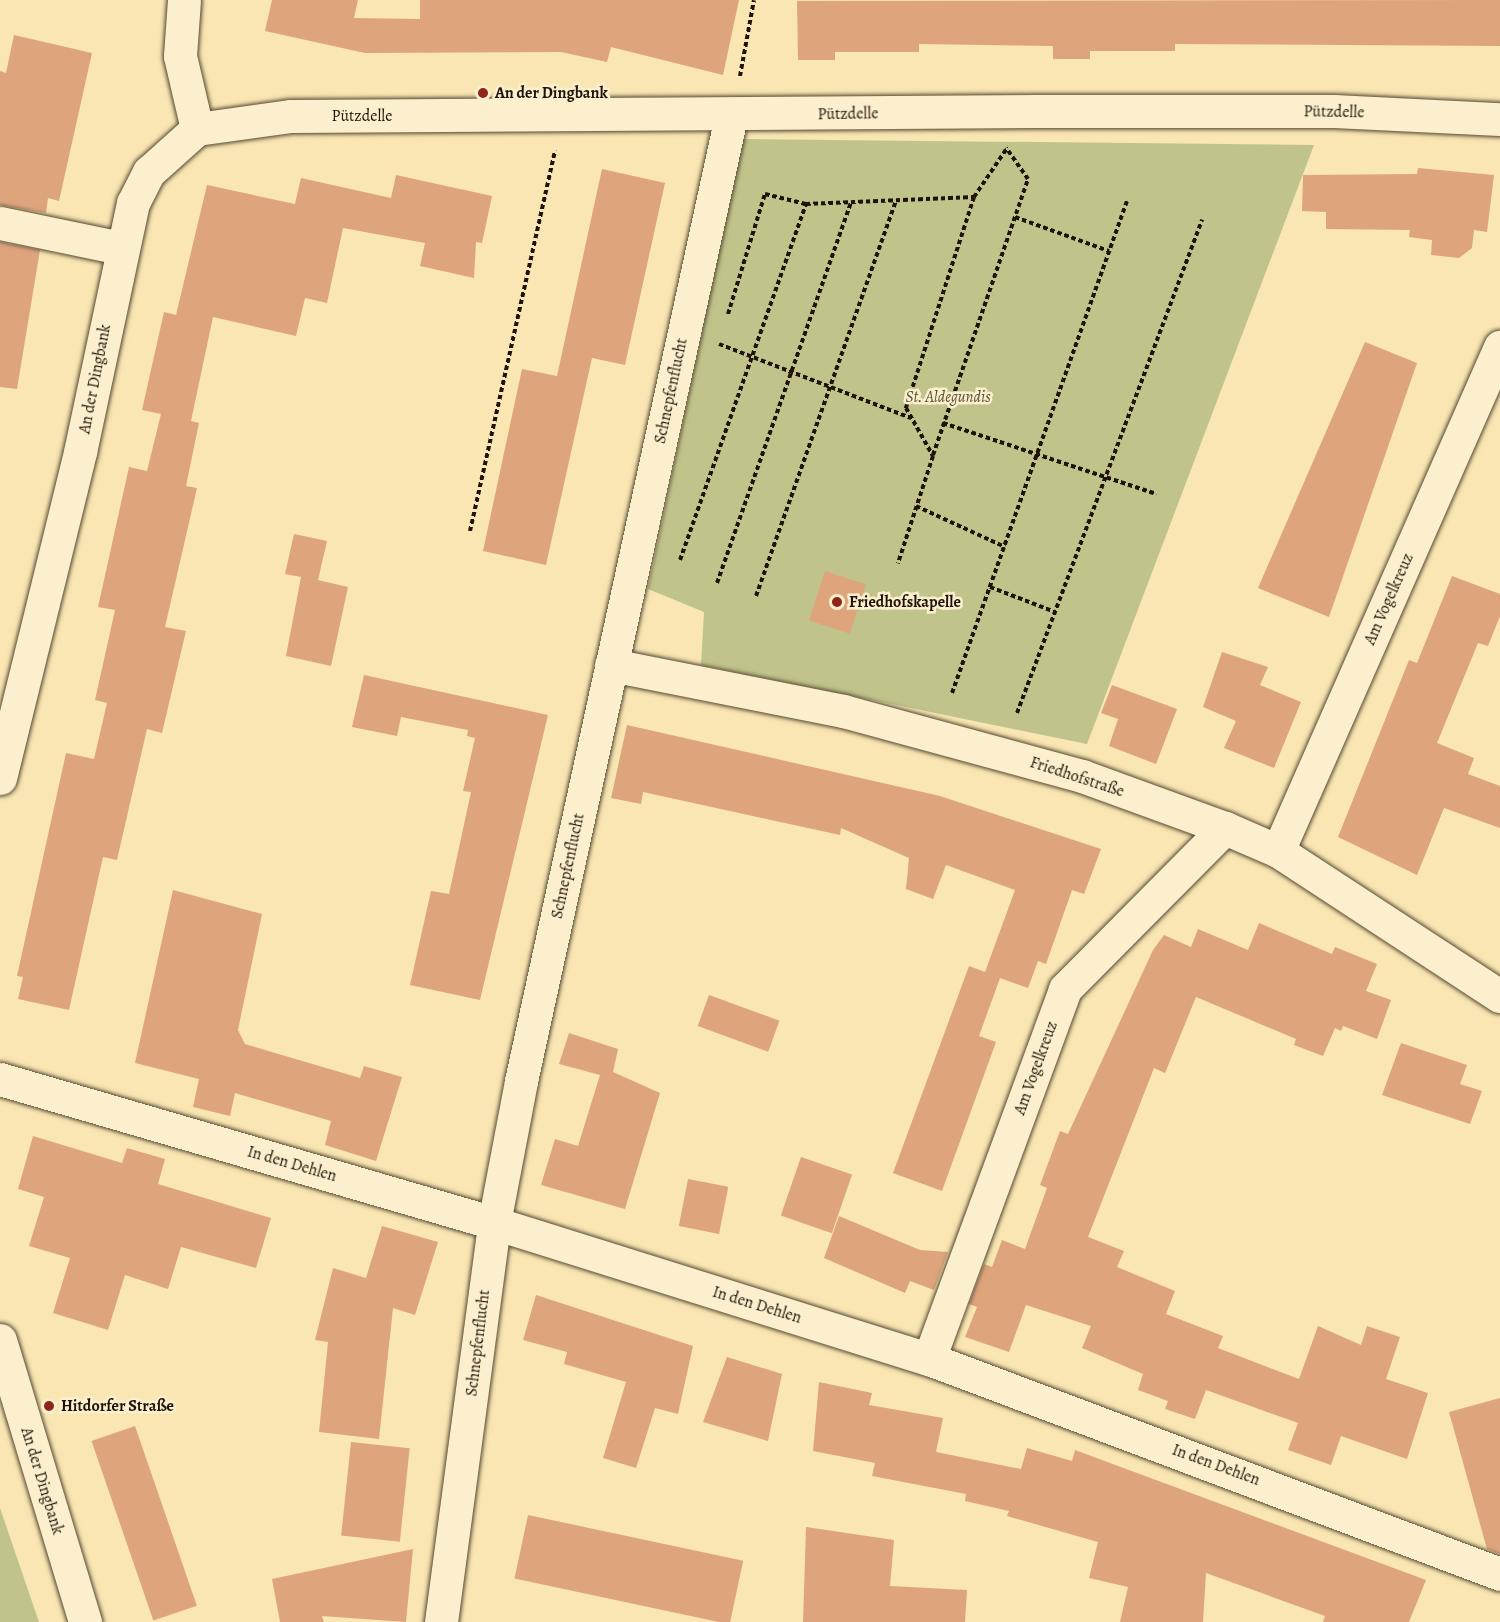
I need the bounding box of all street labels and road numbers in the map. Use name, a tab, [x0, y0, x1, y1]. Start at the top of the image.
street label: Pützdelle	[1303, 102, 1365, 122]
street label: Pützdelle	[817, 104, 879, 124]
street label: Pützdelle	[332, 106, 392, 126]
street label: An der Dingbank	[75, 323, 115, 435]
street label: Schnepfenflucht	[650, 337, 692, 445]
street label: Am Vogelkreuz	[1360, 550, 1418, 648]
street label: Friedhofstraße	[1028, 753, 1126, 801]
street label: Schnepfenflucht	[547, 812, 589, 920]
street label: Am Vogelkreuz	[1010, 1019, 1062, 1117]
street label: In den Dehlen	[245, 1142, 339, 1186]
street label: In den Dehlen	[710, 1282, 804, 1328]
street label: Schnepfenflucht	[462, 1289, 494, 1397]
street label: An der Dingbank	[17, 1425, 67, 1537]
street label: In den Dehlen	[1169, 1440, 1263, 1490]

